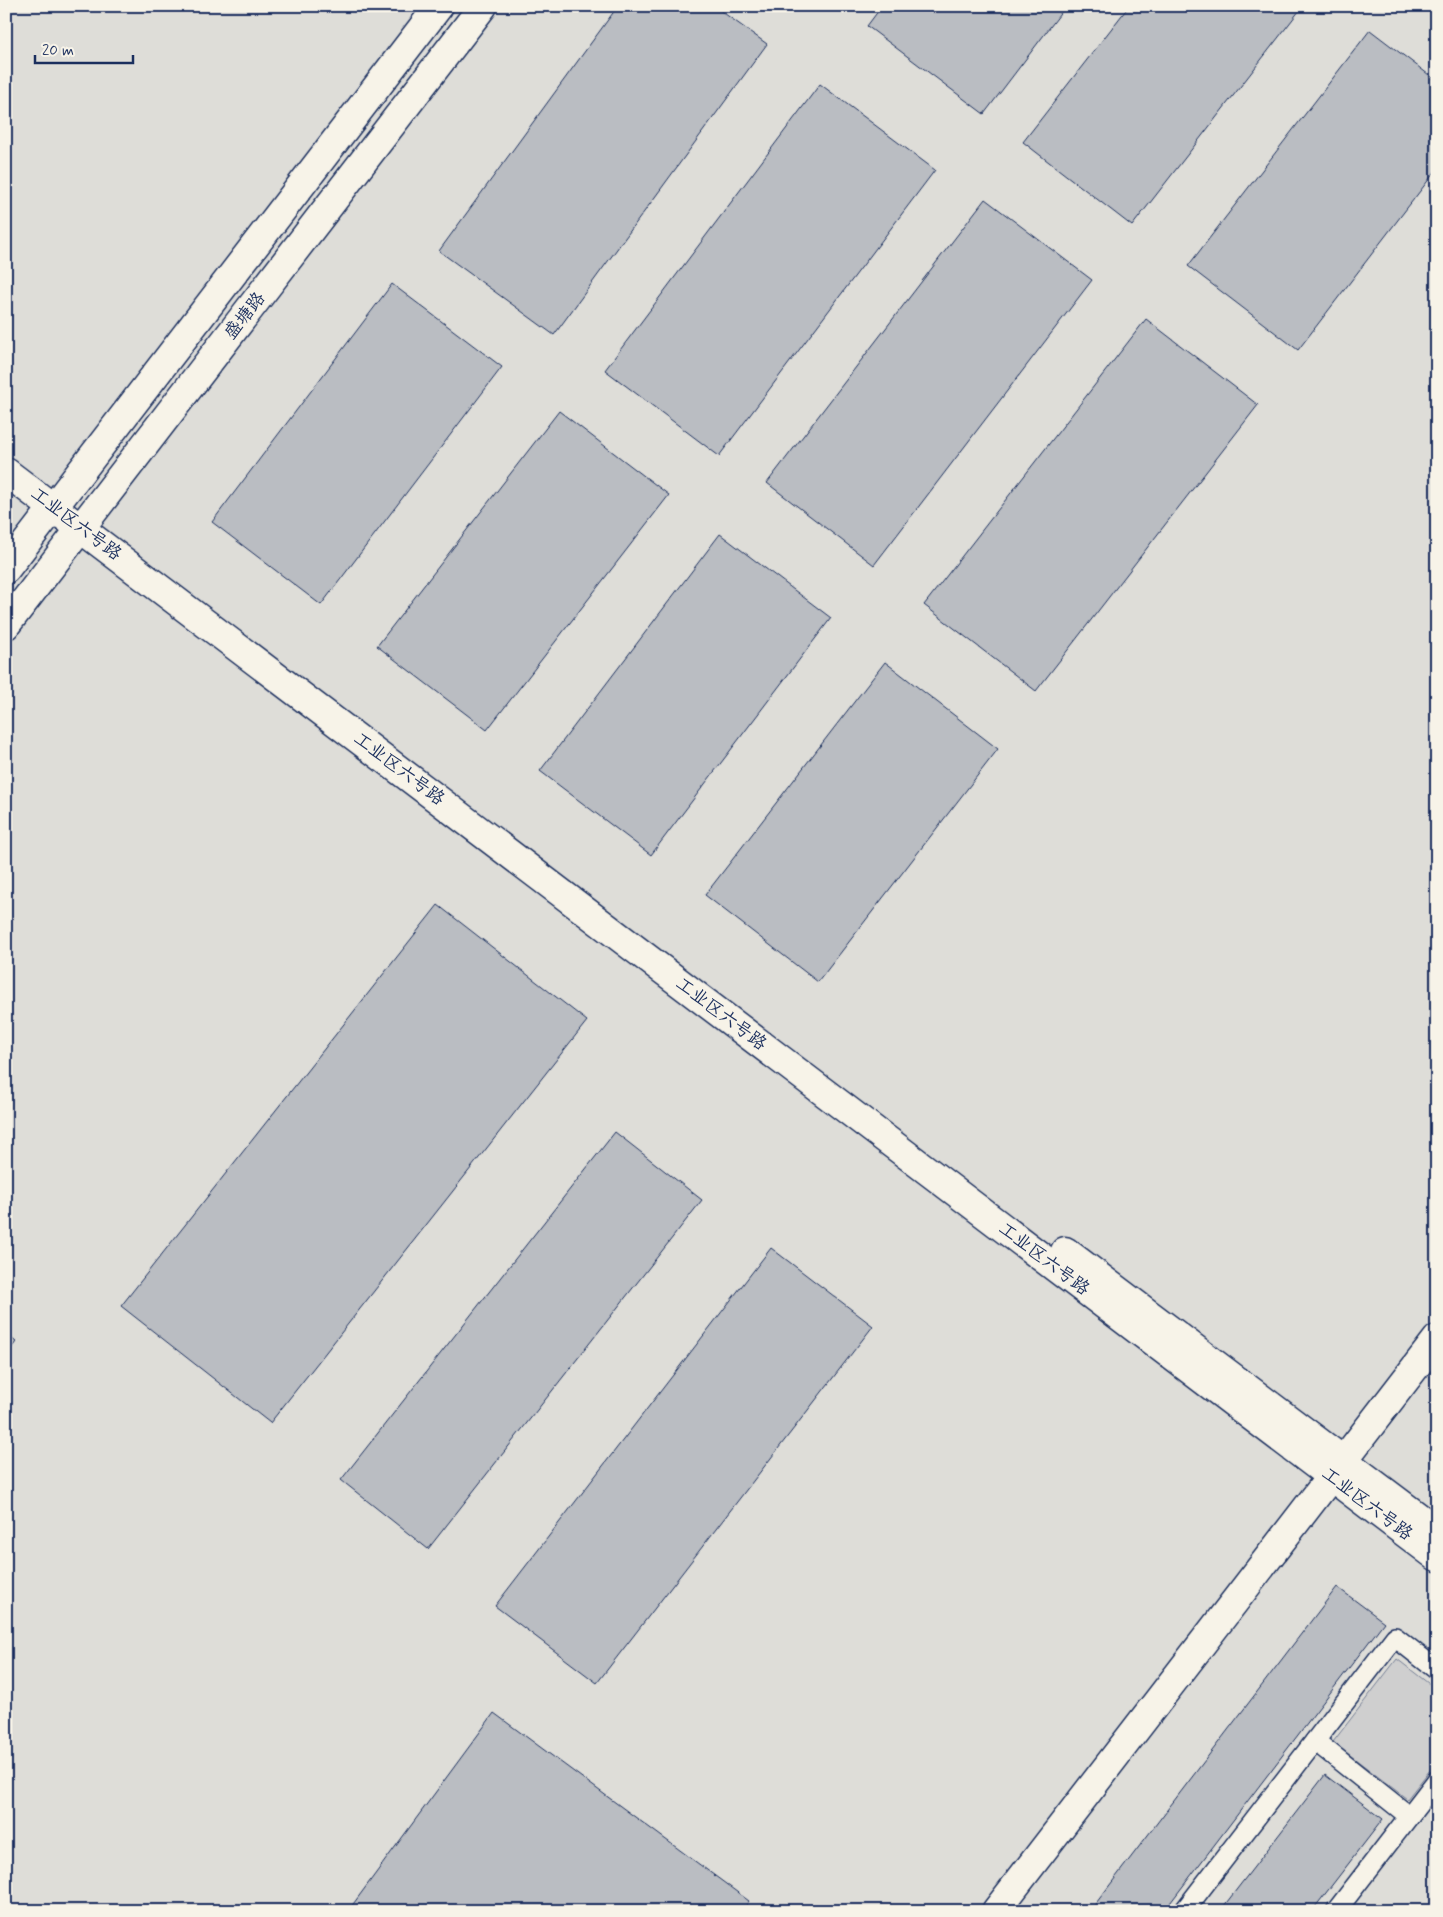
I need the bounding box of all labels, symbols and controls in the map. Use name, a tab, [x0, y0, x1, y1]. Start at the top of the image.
scale bar	[35, 32, 132, 64]
text: 20 m	[42, 41, 74, 61]
street label: 盛塘路	[219, 287, 271, 345]
street label: 工业区六号路	[26, 482, 126, 566]
street label: 工业区六号路	[349, 727, 449, 811]
street label: 工业区六号路	[671, 972, 771, 1056]
street label: 工业区六号路	[994, 1217, 1094, 1301]
street label: 工业区六号路	[1317, 1462, 1417, 1546]

